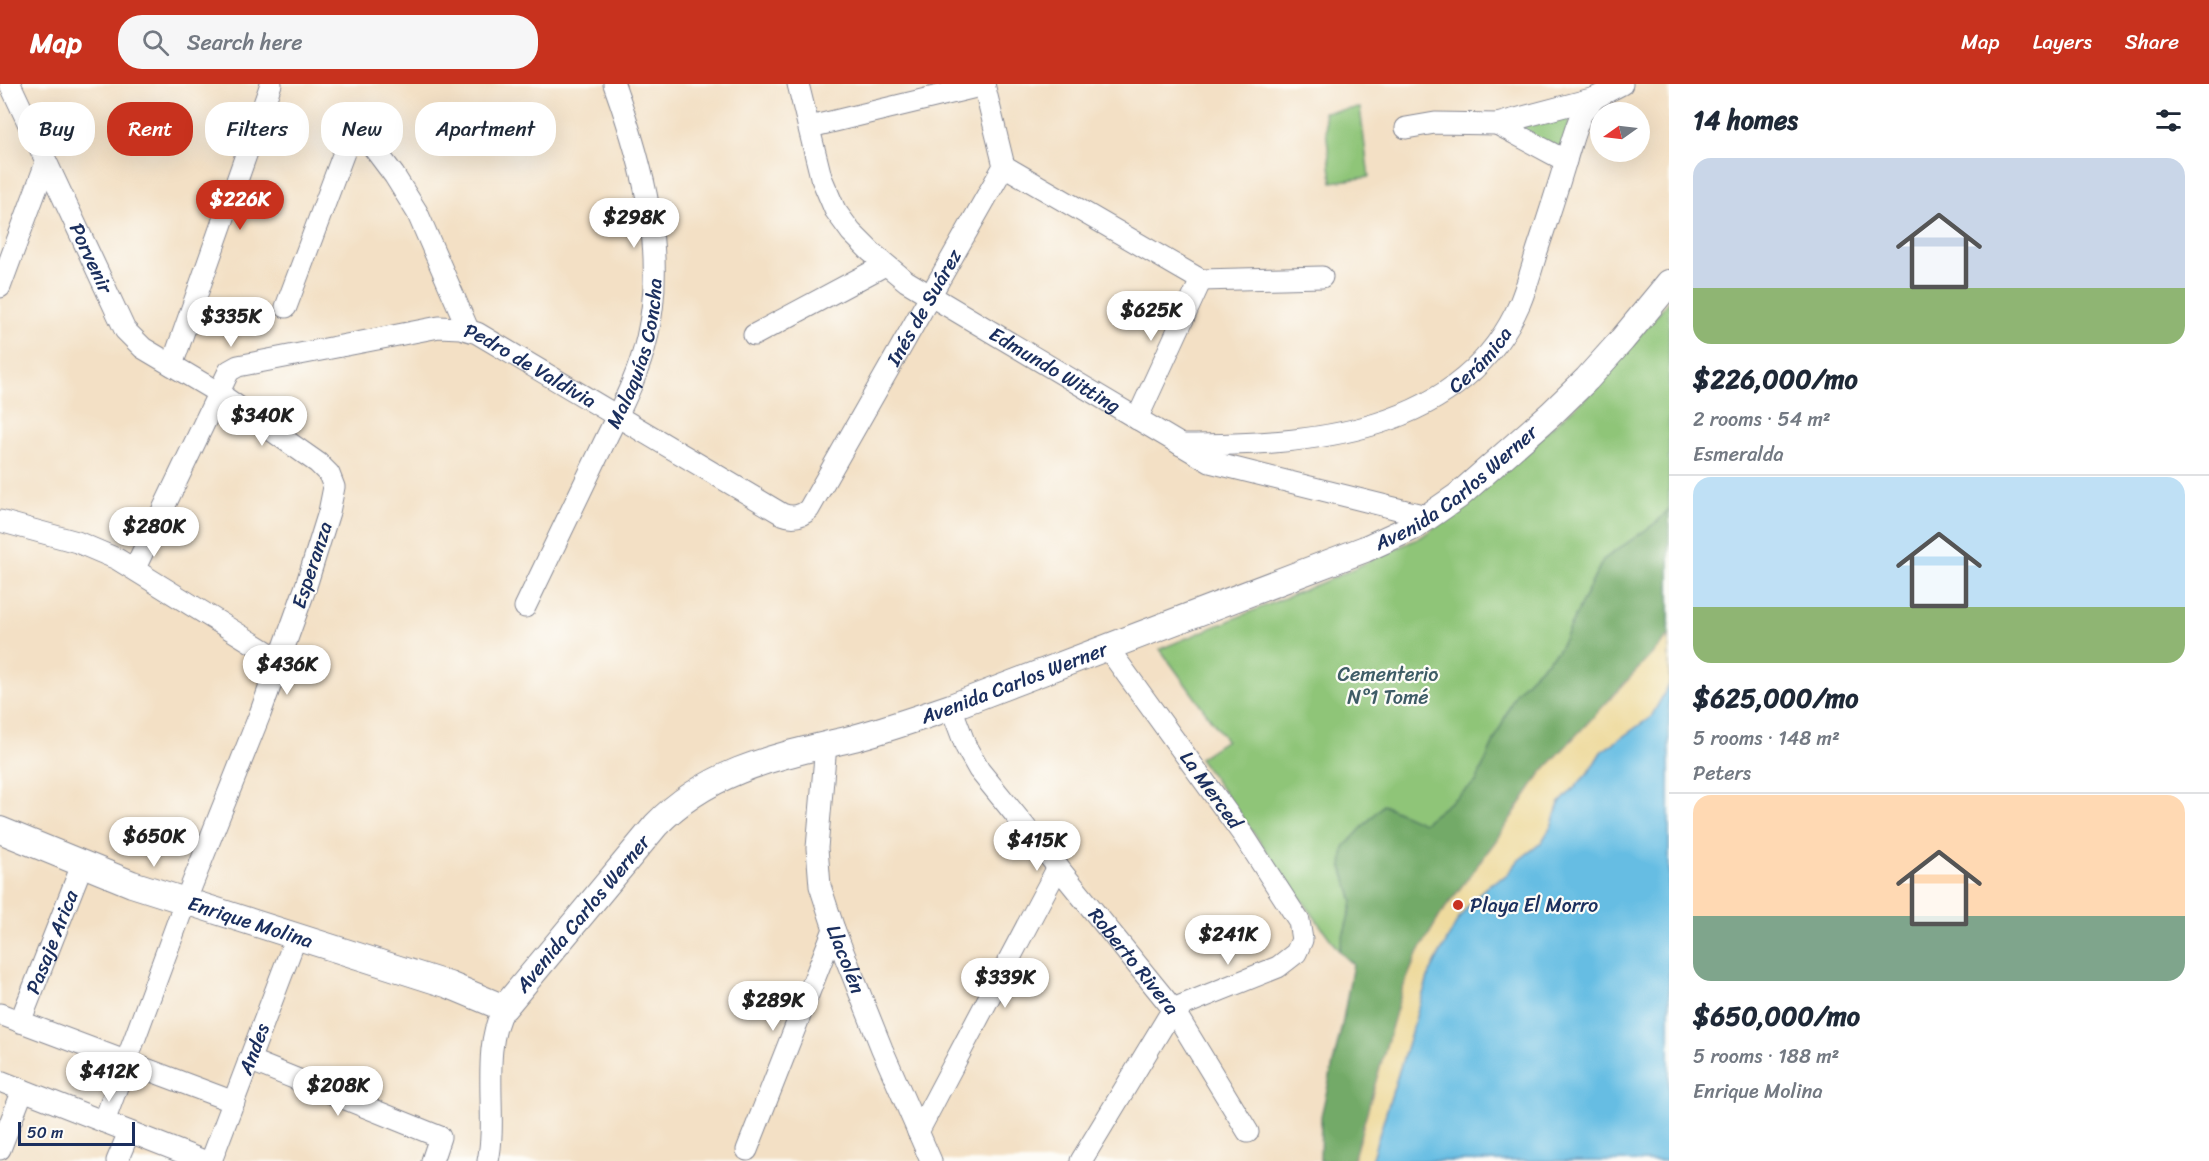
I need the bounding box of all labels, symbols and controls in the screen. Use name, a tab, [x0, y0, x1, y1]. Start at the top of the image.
search box	[118, 15, 538, 69]
text: Map	[30, 18, 82, 67]
text: Search here	[187, 23, 303, 62]
text: Map	[1961, 23, 2000, 61]
text: Layers	[2033, 23, 2092, 61]
text: Share	[2125, 23, 2179, 61]
icon: search	[139, 26, 172, 59]
text: 14 homes	[1693, 97, 1798, 143]
chip: Buy	[18, 102, 95, 156]
chip: Rent	[107, 102, 193, 156]
chip: Filters	[205, 102, 309, 156]
chip: New	[321, 102, 403, 156]
chip: Apartment	[415, 102, 556, 156]
north arrow	[1590, 102, 1650, 162]
map controls	[1590, 102, 1650, 162]
icon: filters	[2152, 104, 2185, 137]
pin: $226K	[198, 180, 282, 231]
text: $226K	[210, 182, 270, 217]
icon: home	[1885, 197, 1993, 305]
pin: $298K	[592, 198, 676, 249]
text: $298K	[603, 200, 665, 235]
street label: Porvenir	[60, 217, 124, 301]
street label: Inés de Suárez	[876, 242, 971, 373]
street label: Malaquías Concha	[596, 278, 672, 435]
pin: $625K	[1109, 291, 1193, 342]
text: $625K	[1121, 293, 1181, 328]
pin: $335K	[189, 297, 273, 348]
text: $335K	[201, 299, 261, 334]
street label: Pedro de Valdivia	[460, 313, 603, 418]
street label: Edmundo Witting	[982, 317, 1128, 423]
street label: Cerámica	[1440, 320, 1521, 402]
text: $226,000/mo	[1693, 356, 1858, 402]
pin: $340K	[220, 396, 304, 447]
text: $340K	[231, 398, 293, 433]
text: 2 rooms · 54 m²	[1693, 402, 1831, 437]
street label: Avenida Carlos Werner	[1368, 415, 1547, 560]
text: Esmeralda	[1693, 437, 1783, 472]
pin: $280K	[112, 507, 196, 558]
text: $280K	[123, 509, 185, 544]
icon: home	[1885, 516, 1993, 624]
street label: Esperanza	[281, 517, 343, 613]
street label: Avenida Carlos Werner	[915, 631, 1113, 734]
pin: $436K	[245, 645, 329, 696]
text: $436K	[257, 647, 317, 682]
park label: Cementerio N°1 Tomé	[1338, 657, 1438, 715]
text: $625,000/mo	[1693, 675, 1859, 721]
text: 5 rooms · 148 m²	[1693, 721, 1840, 756]
street label: La Merced	[1170, 743, 1253, 838]
text: Peters	[1693, 756, 1751, 791]
pin: $650K	[112, 817, 196, 868]
text: $650K	[123, 819, 185, 854]
pin: $415K	[995, 821, 1079, 872]
text: $415K	[1008, 823, 1066, 858]
street label: Avenida Carlos Werner	[505, 826, 660, 1001]
icon: home	[1885, 834, 1993, 942]
street label: Pasaje Arica	[15, 884, 88, 999]
street label: Enrique Molina	[183, 885, 318, 958]
place label: Playa El Morro	[1470, 888, 1598, 923]
marker: Playa El Morro	[1451, 898, 1465, 912]
street label: Roberto Rivera	[1079, 899, 1189, 1023]
pin: $241K	[1186, 915, 1270, 966]
text: $241K	[1199, 917, 1257, 952]
street label: Llacolén	[816, 919, 876, 999]
pin: $339K	[963, 958, 1047, 1009]
text: $339K	[975, 960, 1035, 995]
pin: $289K	[731, 981, 815, 1032]
text: $289K	[742, 983, 804, 1018]
text: $650,000/mo	[1693, 993, 1860, 1039]
street label: Andes	[227, 1017, 280, 1081]
text: 5 rooms · 188 m²	[1693, 1039, 1839, 1074]
pin: $412K	[67, 1052, 151, 1103]
text: $412K	[80, 1054, 138, 1089]
pin: $208K	[296, 1066, 380, 1117]
text: $208K	[307, 1068, 369, 1103]
text: Enrique Molina	[1693, 1074, 1822, 1109]
text: 50 m	[27, 1118, 63, 1147]
scale bar	[18, 1119, 135, 1146]

